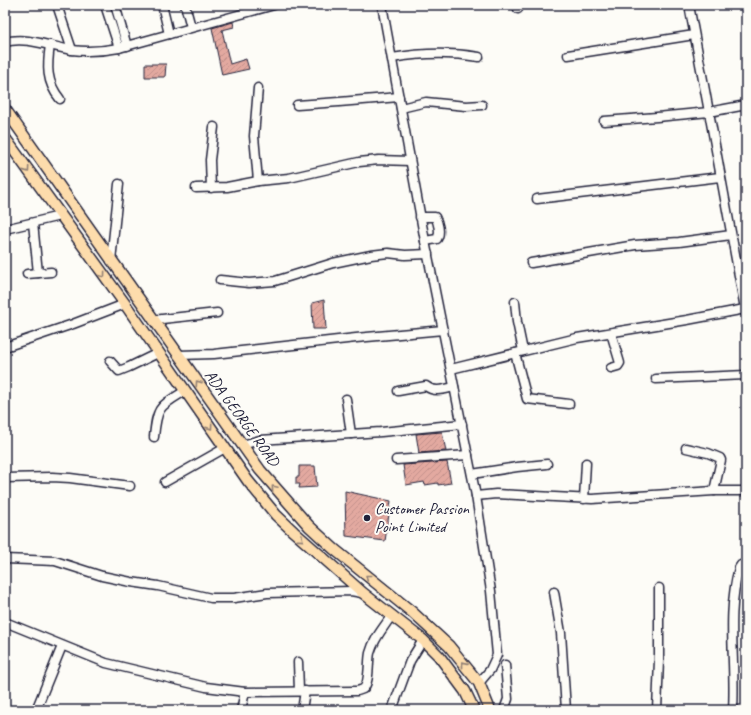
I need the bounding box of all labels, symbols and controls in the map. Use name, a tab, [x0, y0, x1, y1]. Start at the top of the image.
one-way arrow	[23, 165, 30, 172]
one-way arrow	[98, 271, 105, 278]
street label: ADA GEORGE ROAD	[200, 366, 285, 472]
one-way arrow	[195, 380, 203, 387]
one-way arrow	[205, 423, 213, 430]
one-way arrow	[272, 485, 279, 492]
place label: Customer Passion Point Limited	[375, 499, 470, 537]
marker: Customer Passion Point Limited	[362, 513, 372, 523]
one-way arrow	[296, 534, 304, 541]
one-way arrow	[366, 575, 373, 582]
one-way arrow	[462, 662, 469, 669]

